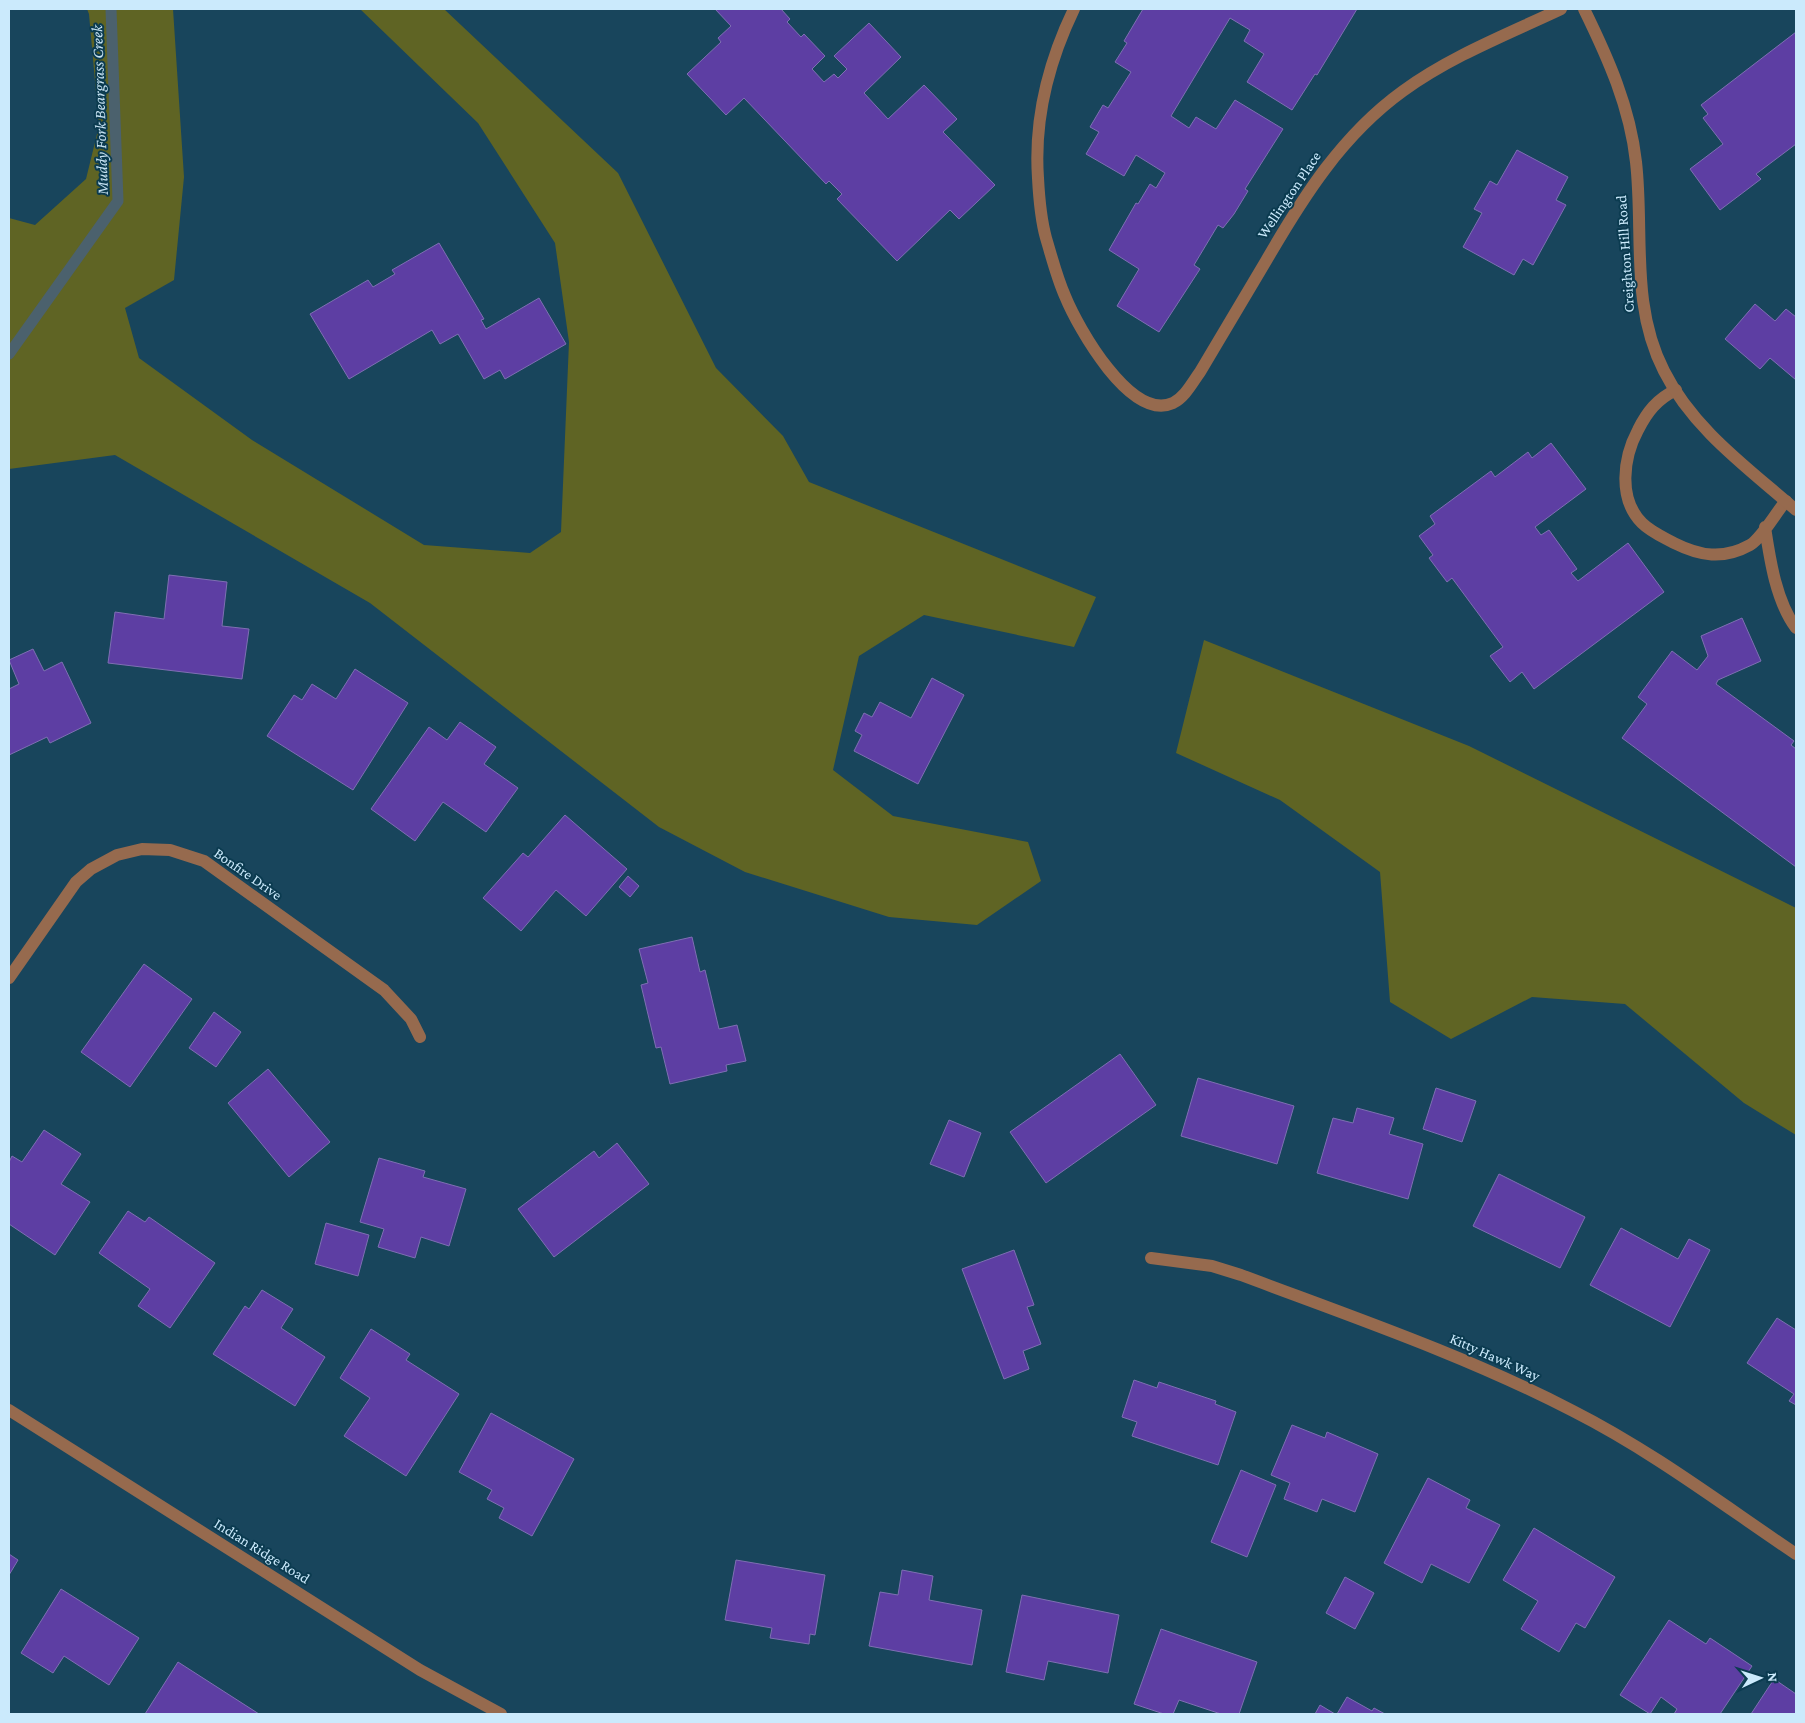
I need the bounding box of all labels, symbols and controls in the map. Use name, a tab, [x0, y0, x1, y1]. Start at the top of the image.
water label: Muddy Fork Beargrass Creek	[88, 24, 112, 196]
street label: Wellington Place	[1254, 148, 1325, 242]
street label: Creighton Hill Road	[1613, 195, 1638, 313]
street label: Bonfire Drive	[211, 845, 285, 903]
street label: Kitty Hawk Way	[1447, 1330, 1542, 1385]
street label: Indian Ridge Road	[211, 1515, 313, 1588]
north arrow	[1735, 1653, 1785, 1703]
text: N	[1765, 1672, 1781, 1683]

